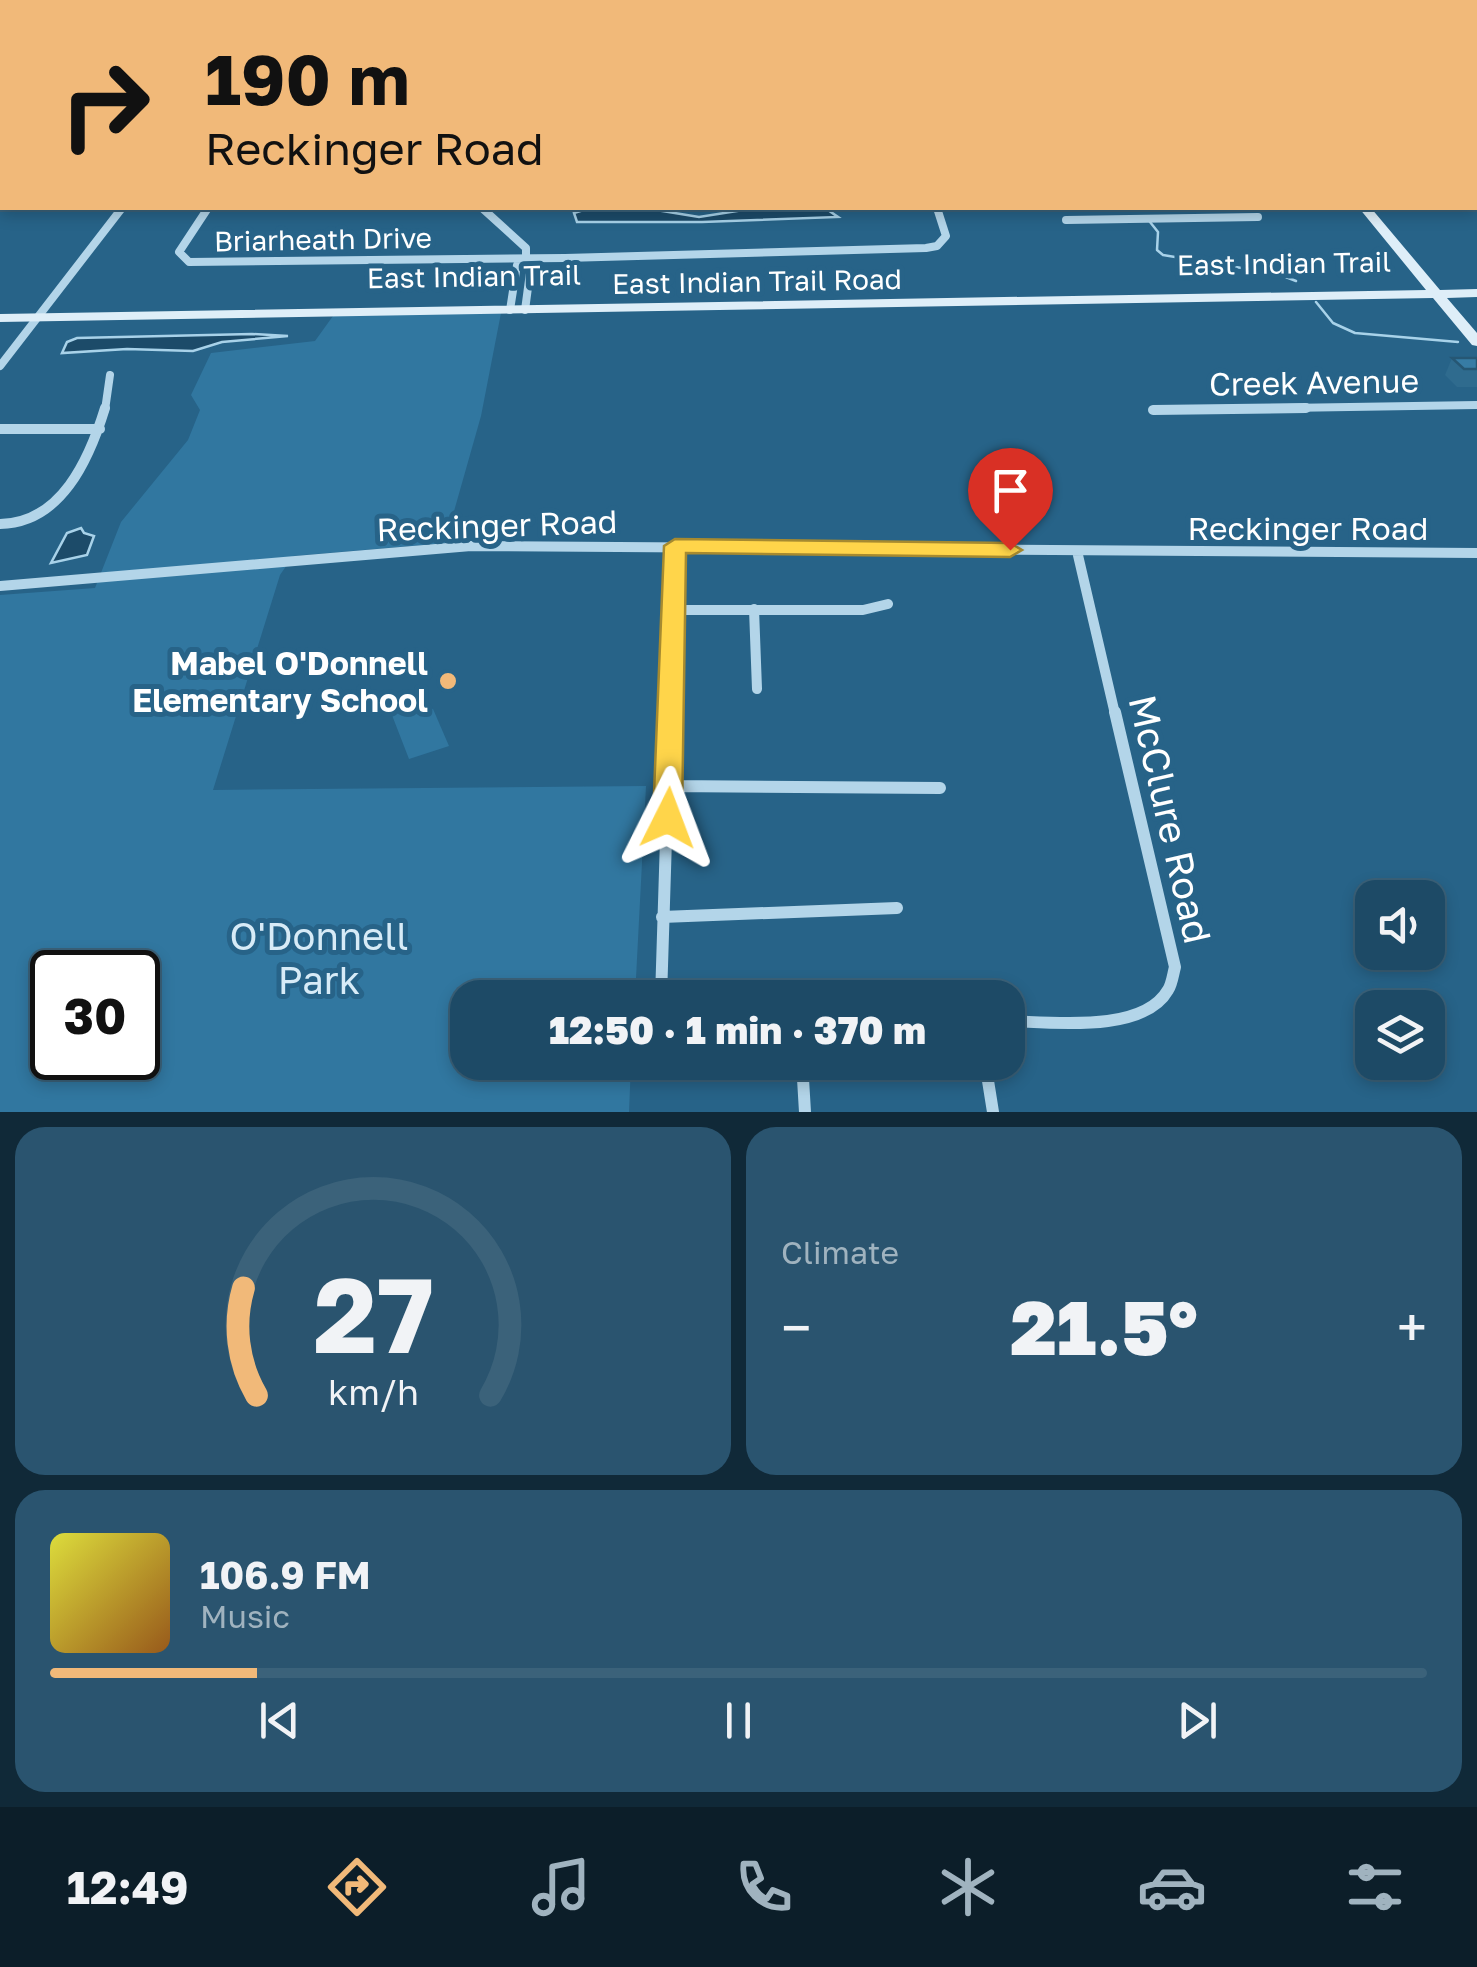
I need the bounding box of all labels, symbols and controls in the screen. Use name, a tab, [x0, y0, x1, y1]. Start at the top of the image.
text: 190 m	[205, 36, 410, 120]
icon: right	[40, 40, 170, 170]
text: Reckinger Road	[205, 121, 544, 175]
street label: Briarheath Drive	[214, 221, 432, 257]
street label: East Indian Trail	[1177, 245, 1391, 281]
street label: East Indian Trail	[367, 258, 581, 294]
street label: East Indian Trail Road	[612, 262, 902, 300]
street label: Creek Avenue	[1209, 361, 1419, 403]
pin	[968, 448, 1053, 551]
icon: arrive	[983, 463, 1038, 518]
street label: Reckinger Road	[376, 502, 618, 548]
street label: Reckinger Road	[1188, 509, 1428, 547]
place label: Mabel O'Donnell Elementary School	[132, 644, 428, 719]
marker: Mabel O'Donnell Elementary School	[437, 670, 459, 692]
street label: McClure Road	[1121, 690, 1221, 948]
position arrow	[616, 766, 720, 870]
map controls	[1355, 880, 1445, 1080]
button: sound	[1355, 880, 1445, 970]
park label: O'Donnell Park	[230, 913, 408, 1002]
speed limit sign: 30	[30, 950, 160, 1080]
button: layers	[1355, 990, 1445, 1080]
text: 12:50 · 1 min · 370 m	[549, 1007, 926, 1052]
text: Climate	[781, 1233, 899, 1271]
text: 27	[313, 1251, 433, 1376]
text: 21.5°	[1010, 1281, 1198, 1372]
text: −	[781, 1294, 811, 1360]
text: +	[1397, 1294, 1427, 1360]
text: km/h	[328, 1370, 418, 1413]
text: 106.9 FM	[200, 1552, 371, 1597]
text: Music	[200, 1597, 290, 1635]
icon: previous	[252, 1693, 307, 1748]
icon: pause	[711, 1693, 766, 1748]
icon: next	[1170, 1693, 1225, 1748]
icon: directions	[322, 1852, 392, 1922]
icon: music	[526, 1852, 596, 1922]
icon: phone	[729, 1852, 799, 1922]
icon: climate	[933, 1852, 1003, 1922]
icon: car	[1137, 1852, 1207, 1922]
icon: filters	[1340, 1852, 1410, 1922]
text: 12:49	[67, 1860, 189, 1914]

